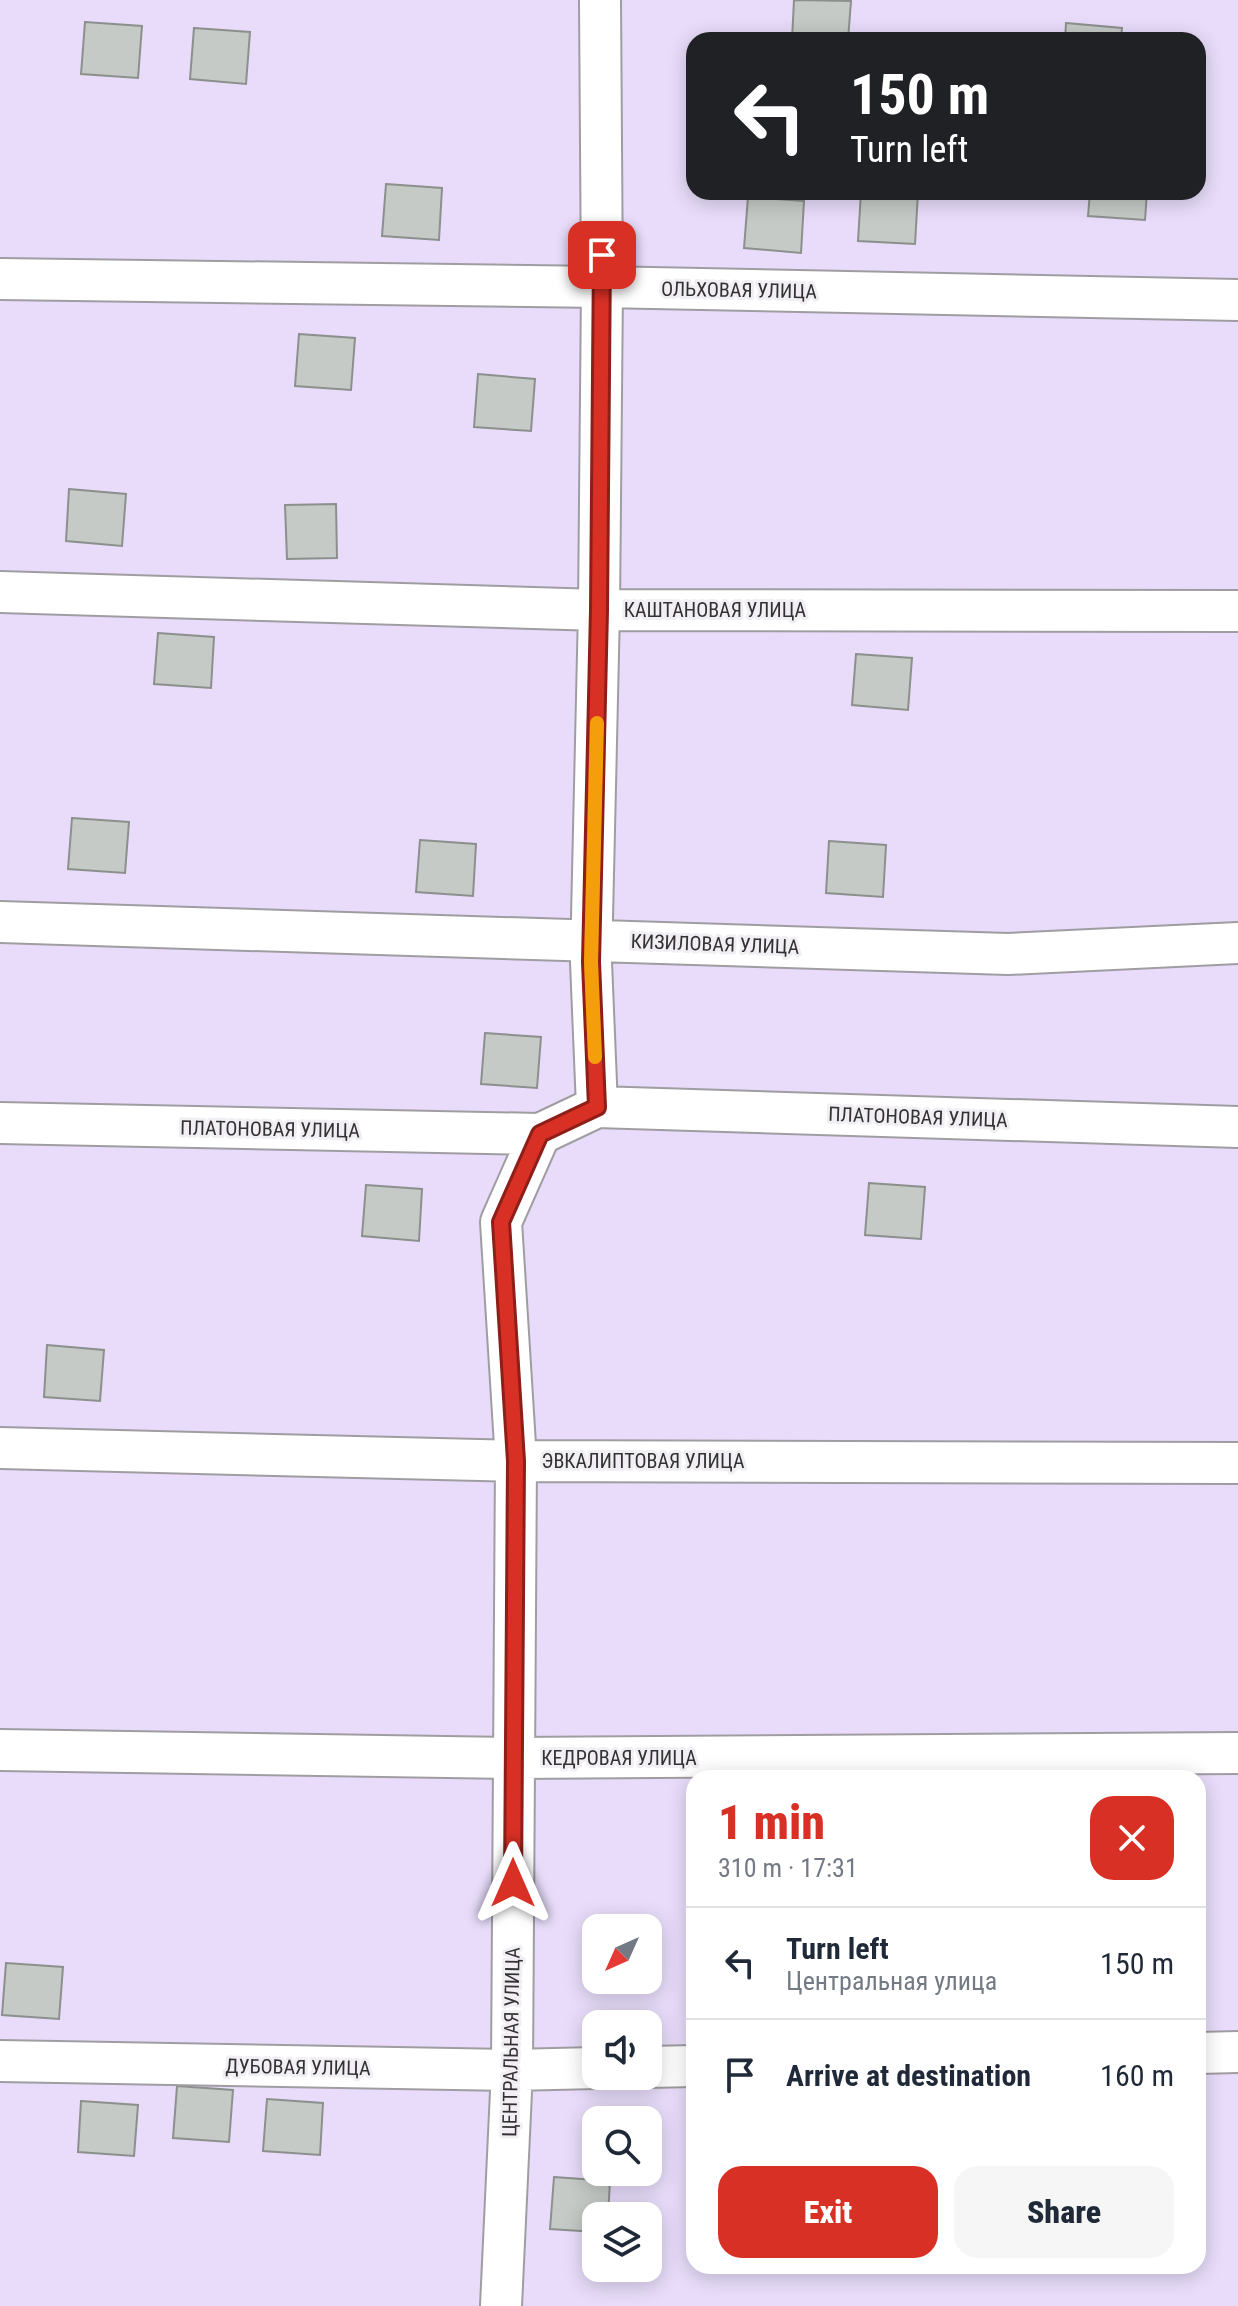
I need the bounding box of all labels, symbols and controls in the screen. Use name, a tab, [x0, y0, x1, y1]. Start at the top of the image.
text: 150 m	[850, 62, 989, 128]
icon: left	[718, 64, 822, 168]
text: Turn left	[850, 129, 968, 171]
pin	[568, 221, 636, 289]
icon: arrive	[580, 233, 624, 277]
street label: ОЛЬХОВАЯ УЛИЦА	[661, 277, 817, 303]
street label: КАШТАНОВАЯ УЛИЦА	[624, 598, 807, 622]
street label: КИЗИЛОВАЯ УЛИЦА	[630, 929, 800, 959]
street label: ПЛАТОНОВАЯ УЛИЦА	[828, 1102, 1009, 1132]
street label: ПЛАТОНОВАЯ УЛИЦА	[180, 1115, 361, 1143]
street label: ЭВКАЛИПТОВАЯ УЛИЦА	[542, 1449, 745, 1473]
street label: КЕДРОВАЯ УЛИЦА	[541, 1746, 697, 1770]
text: 1 min	[718, 1794, 825, 1851]
button: close	[1090, 1796, 1174, 1880]
position arrow	[471, 1841, 555, 1925]
text: 310 m · 17:31	[718, 1853, 858, 1883]
north arrow	[582, 1914, 662, 1994]
map controls	[582, 1914, 662, 2282]
text: Turn left	[786, 1931, 889, 1966]
icon: left	[718, 1941, 762, 1985]
text: 150 m	[1100, 1946, 1174, 1981]
street label: ЦЕНТРАЛЬНАЯ УЛИЦА	[497, 1947, 525, 2137]
text: Центральная улица	[786, 1966, 997, 1996]
button: sound	[582, 2010, 662, 2090]
icon: arrive	[718, 2053, 762, 2097]
street label: ДУБОВАЯ УЛИЦА	[225, 2054, 371, 2080]
text: Arrive at destination	[786, 2058, 1031, 2093]
text: 160 m	[1100, 2058, 1174, 2093]
button: search	[582, 2106, 662, 2186]
button: Exit	[718, 2166, 938, 2258]
button: Share	[954, 2166, 1174, 2258]
button: layers	[582, 2202, 662, 2282]

